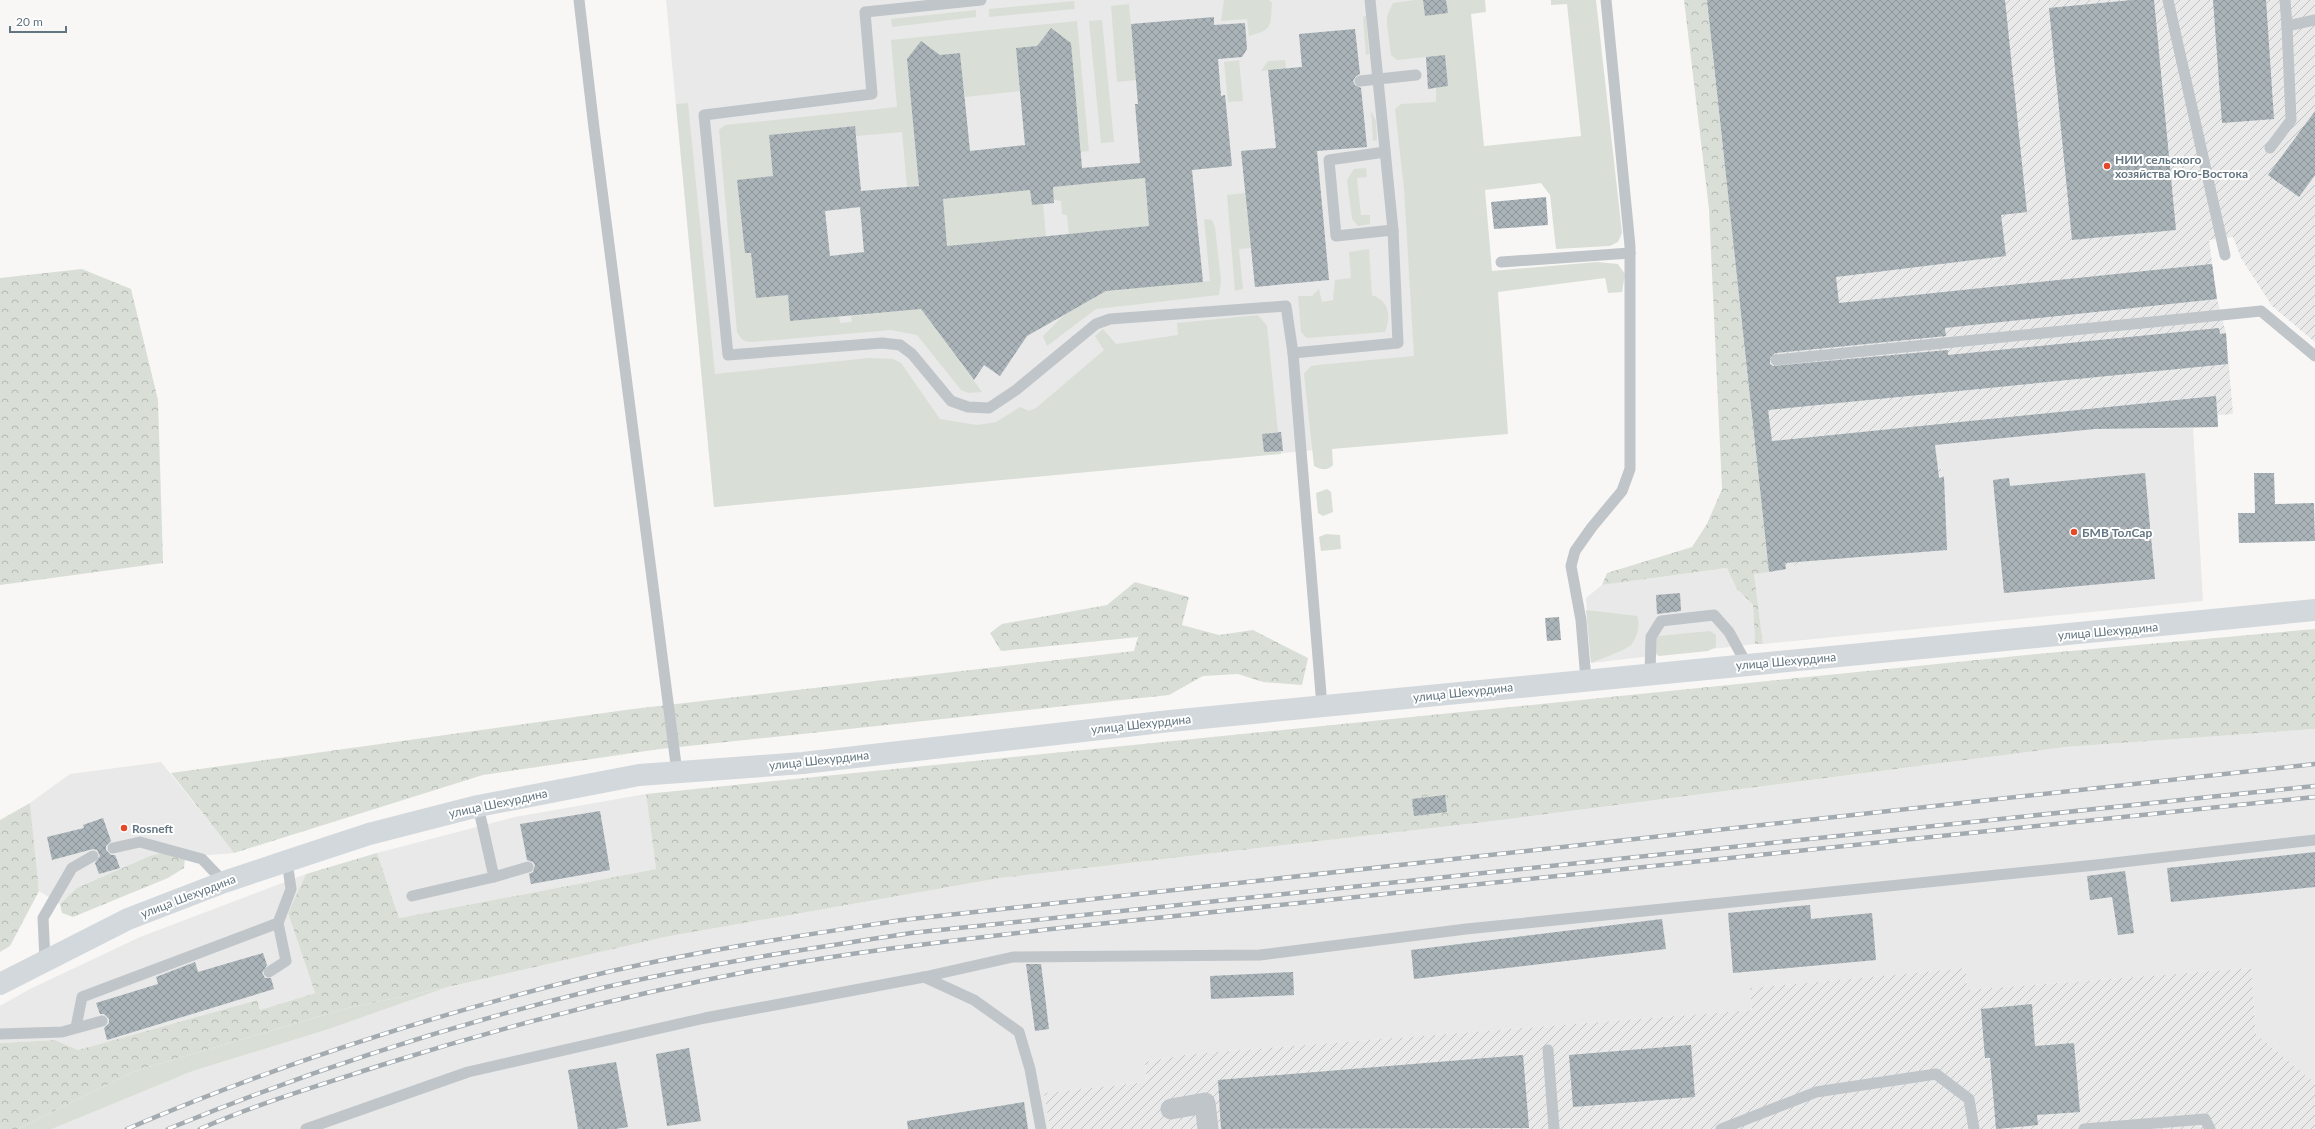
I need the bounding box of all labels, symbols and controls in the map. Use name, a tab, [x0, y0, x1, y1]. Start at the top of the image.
scale bar	[10, 8, 66, 34]
text: 20 m	[16, 14, 43, 29]
place label: НИИ сельского хозяйства Юго-Востока	[2115, 152, 2248, 181]
marker: НИИ сельского хозяйства Юго-Востока	[2102, 161, 2112, 171]
place label: БМВ ТолСар	[2082, 525, 2152, 540]
marker: БМВ ТолСар	[2069, 527, 2079, 537]
street label: улица Шехурдина	[2057, 619, 2159, 643]
street label: улица Шехурдина	[1735, 649, 1837, 673]
street label: улица Шехурдина	[1412, 679, 1514, 705]
street label: улица Шехурдина	[1090, 711, 1192, 737]
street label: улица Шехурдина	[768, 747, 870, 773]
street label: улица Шехурдина	[447, 785, 549, 821]
place label: Rosneft	[132, 821, 174, 836]
marker: Rosneft	[119, 823, 129, 833]
street label: улица Шехурдина	[138, 871, 238, 921]

